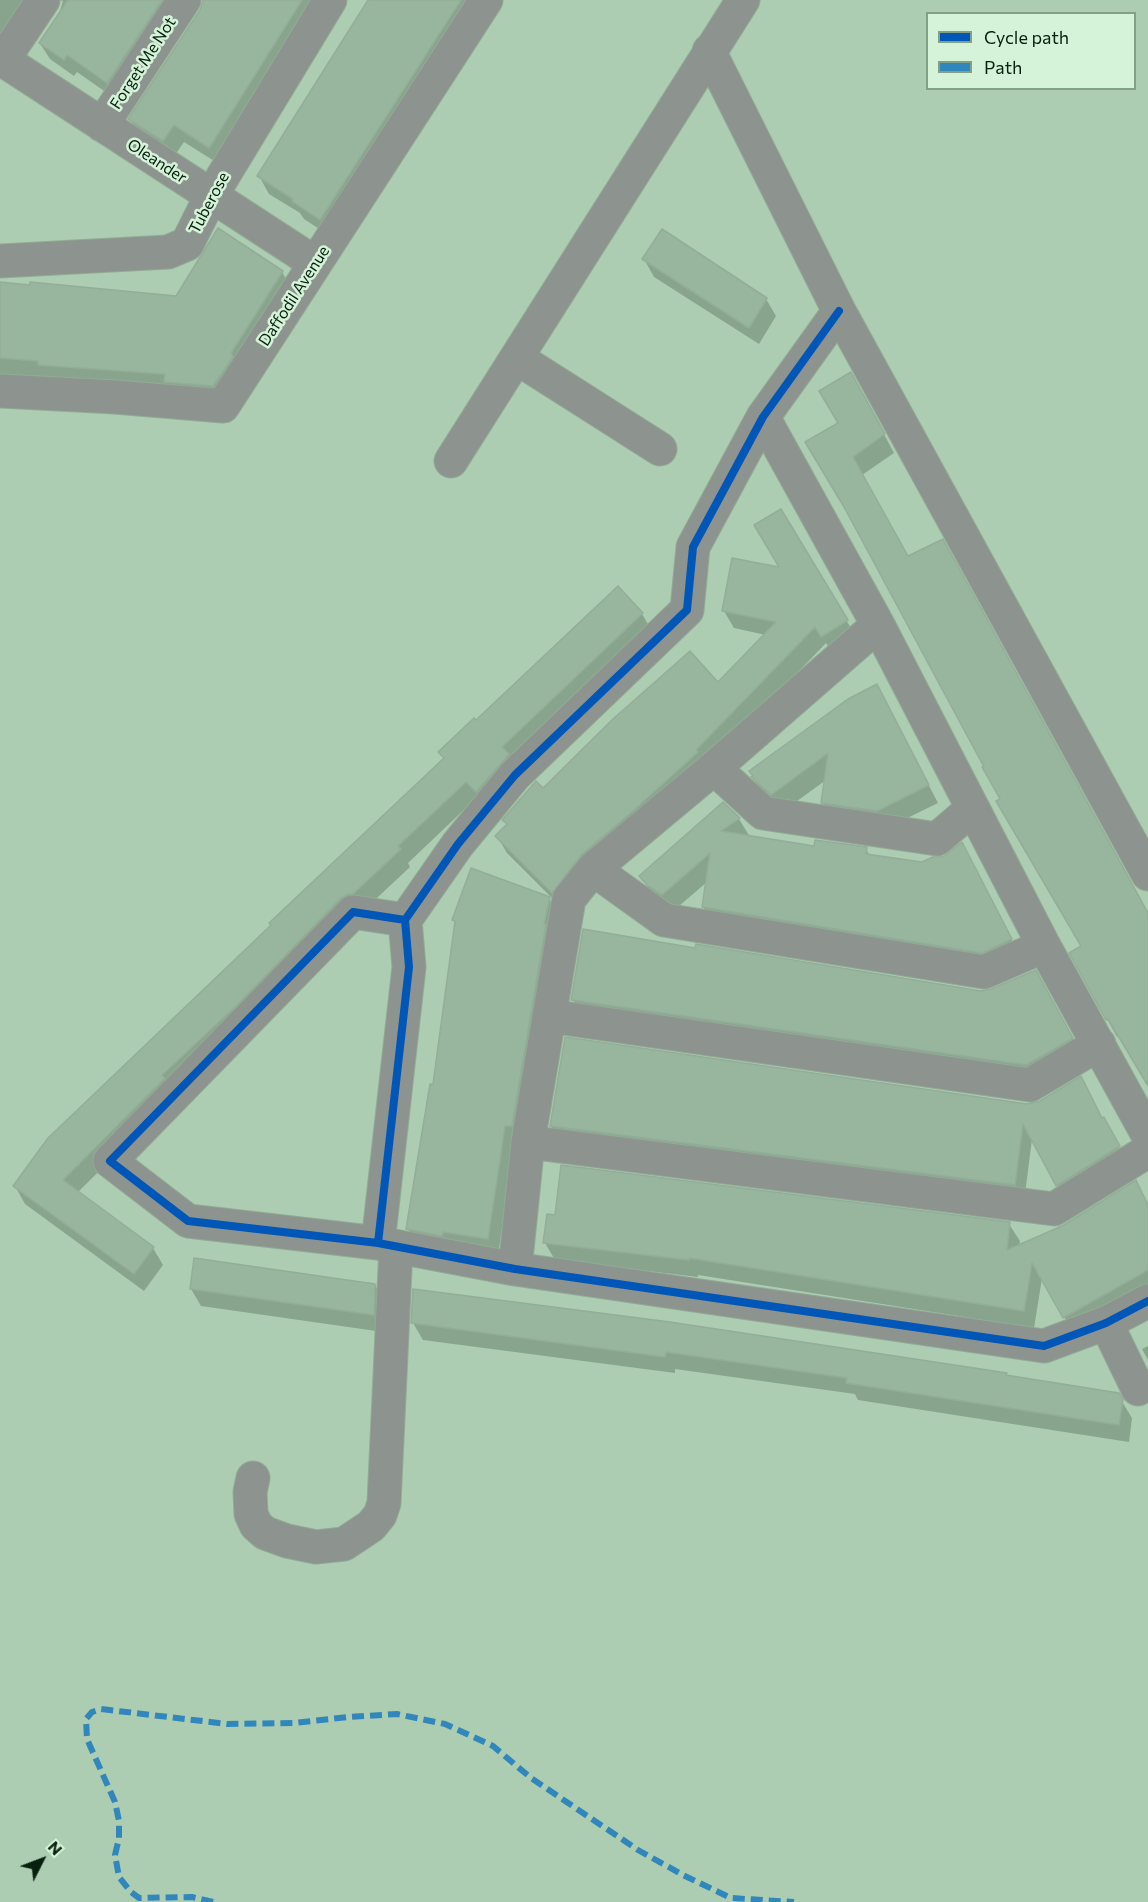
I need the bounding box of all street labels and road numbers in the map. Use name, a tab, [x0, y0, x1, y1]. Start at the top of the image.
street label: Forget Me Not	[106, 13, 180, 113]
street label: Oleander	[124, 135, 190, 187]
street label: Tuberose	[185, 169, 233, 237]
street label: Daffodil Avenue	[255, 242, 333, 350]

